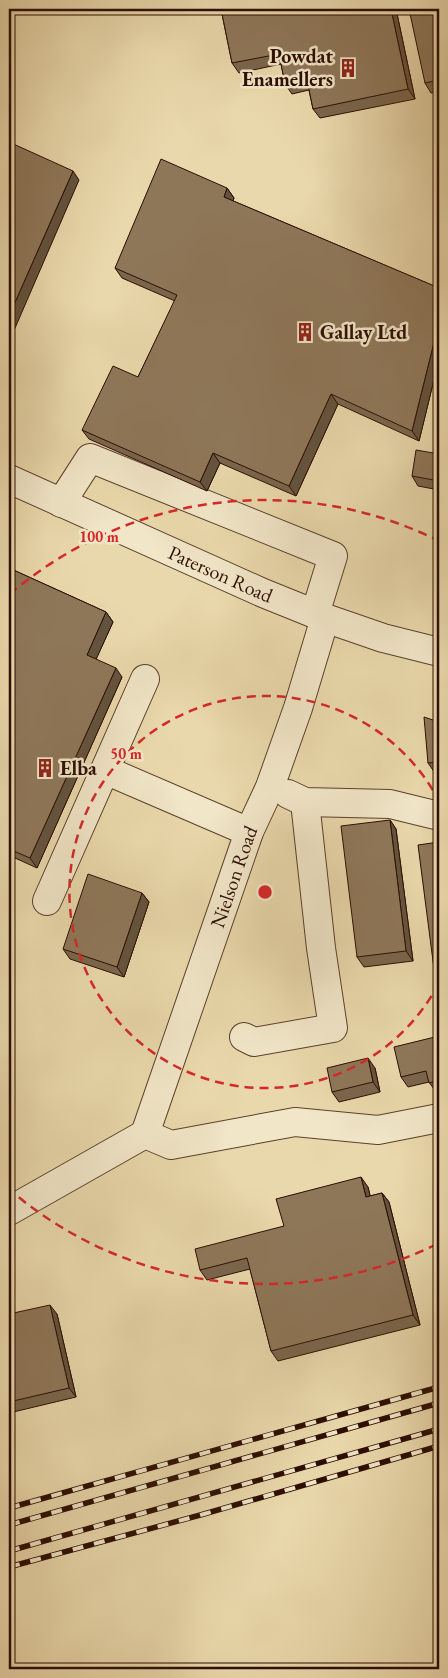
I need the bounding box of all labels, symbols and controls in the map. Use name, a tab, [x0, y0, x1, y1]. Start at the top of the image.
place label: Powdat Enamellers	[242, 43, 333, 92]
building icon: Powdat Enamellers	[337, 57, 359, 79]
place label: Gallay Ltd	[320, 319, 407, 345]
building icon: Gallay Ltd	[294, 321, 316, 343]
text: 100 m	[79, 527, 119, 546]
street label: Paterson Road	[164, 539, 277, 609]
text: 50 m	[110, 744, 142, 763]
place label: Elba	[60, 755, 97, 781]
building icon: Elba	[34, 757, 56, 779]
street label: Nielson Road	[204, 821, 264, 931]
centre of rings	[256, 883, 274, 901]

